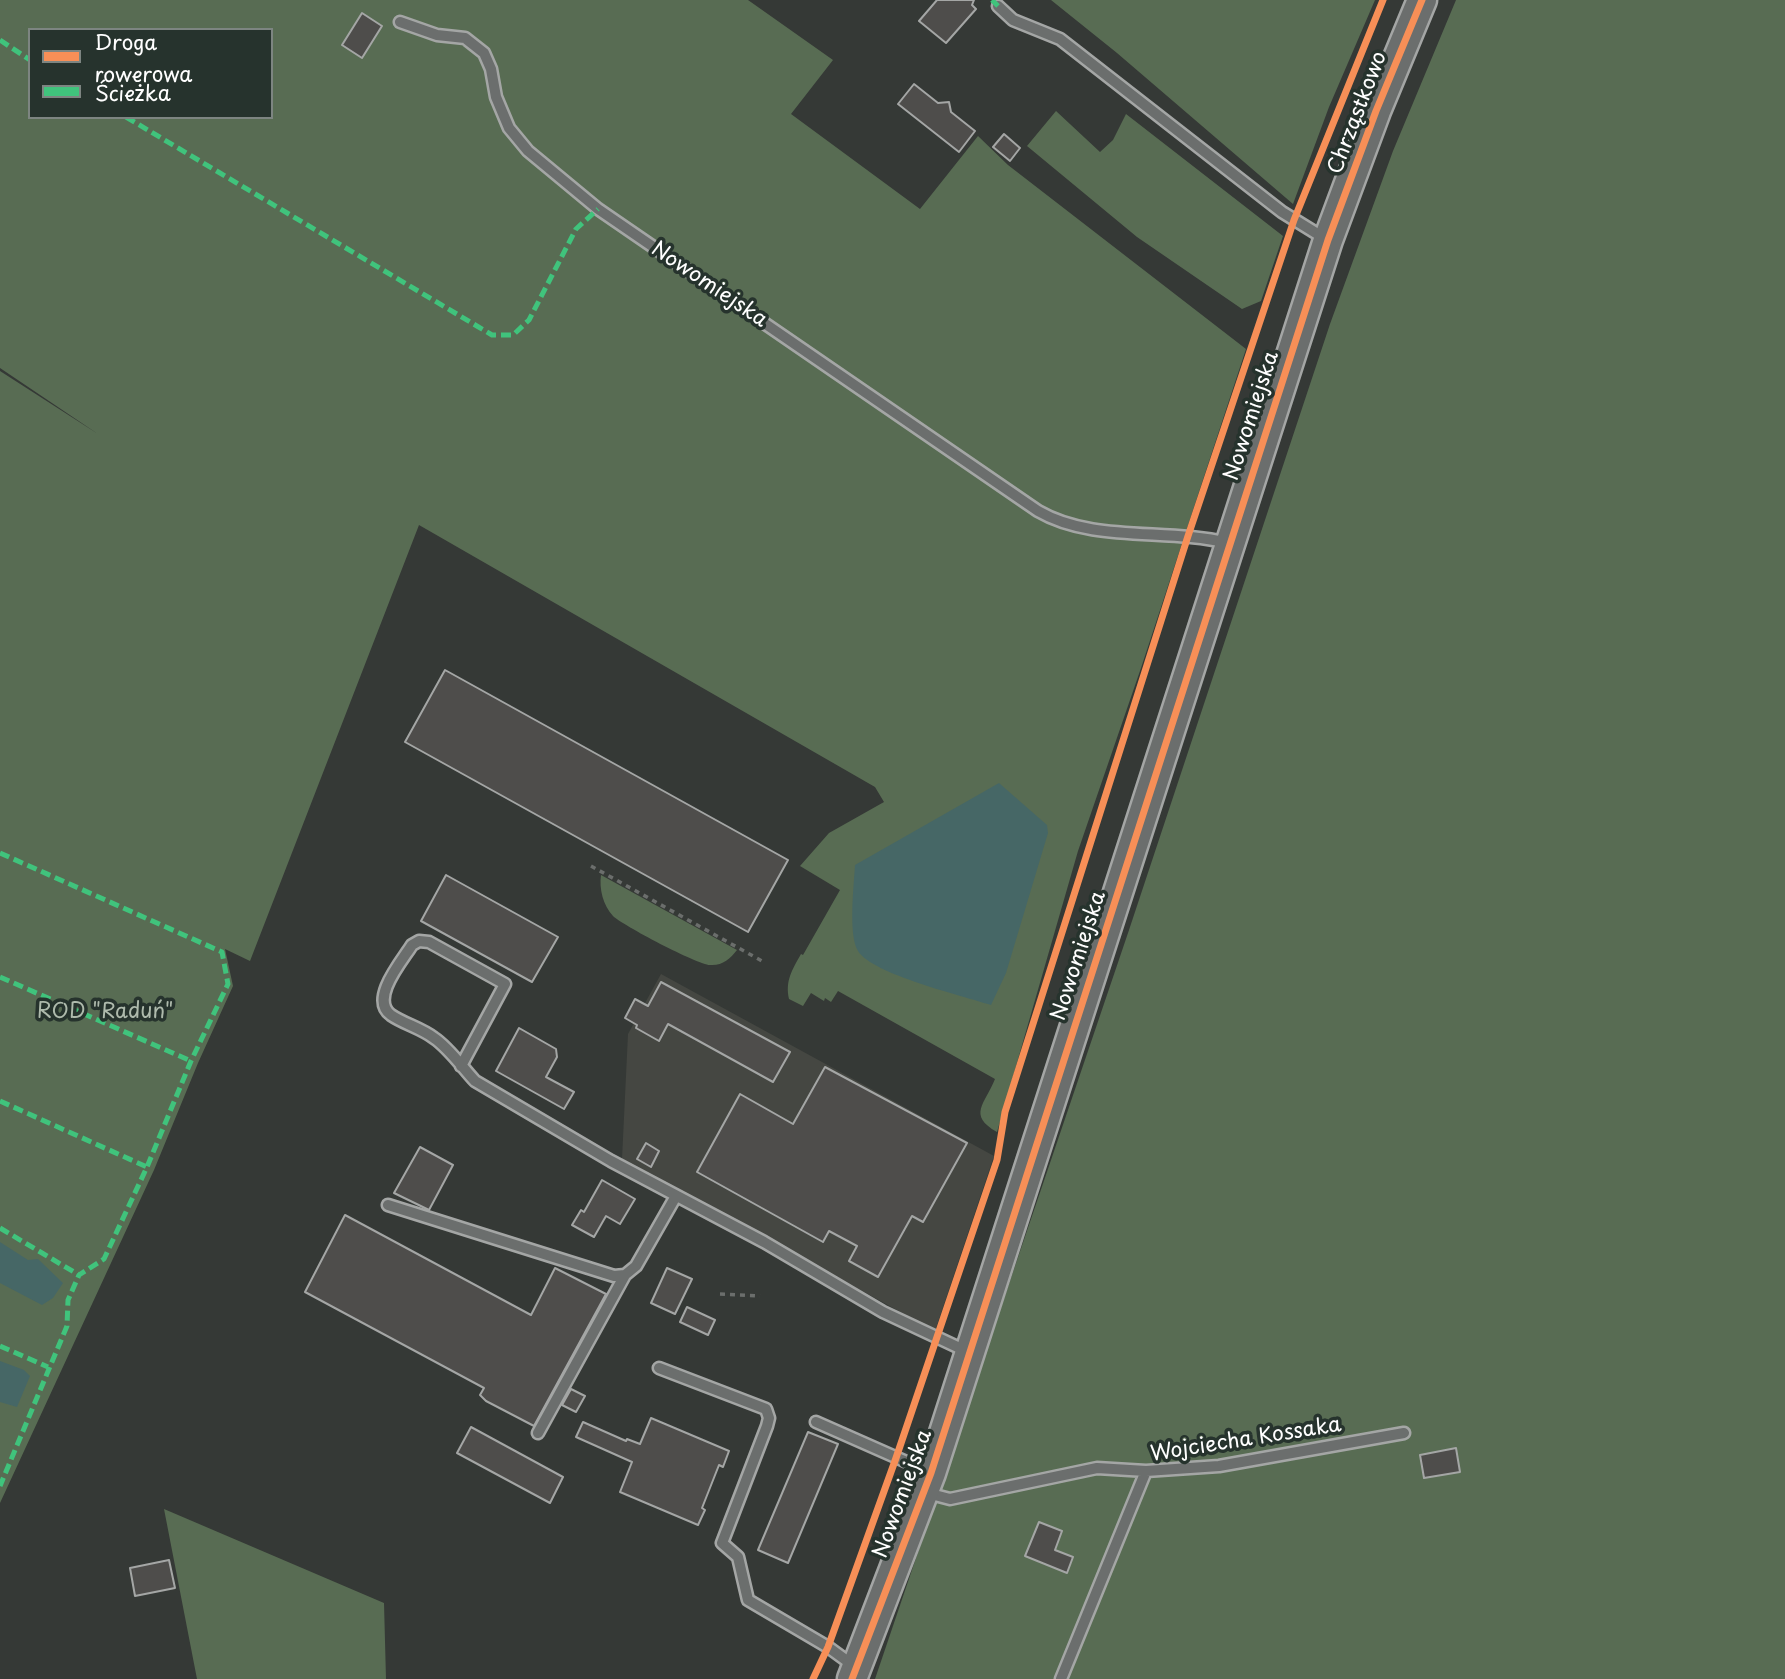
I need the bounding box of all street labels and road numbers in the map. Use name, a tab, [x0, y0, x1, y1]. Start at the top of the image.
street label: Chrząstkowo	[1323, 48, 1393, 178]
street label: Nowomiejska	[646, 237, 772, 333]
street label: Nowomiejska	[1219, 348, 1285, 484]
street label: Nowomiejska	[1046, 888, 1112, 1024]
street label: Wojciecha Kossaka	[1149, 1412, 1343, 1468]
street label: Nowomiejska	[868, 1426, 938, 1562]

